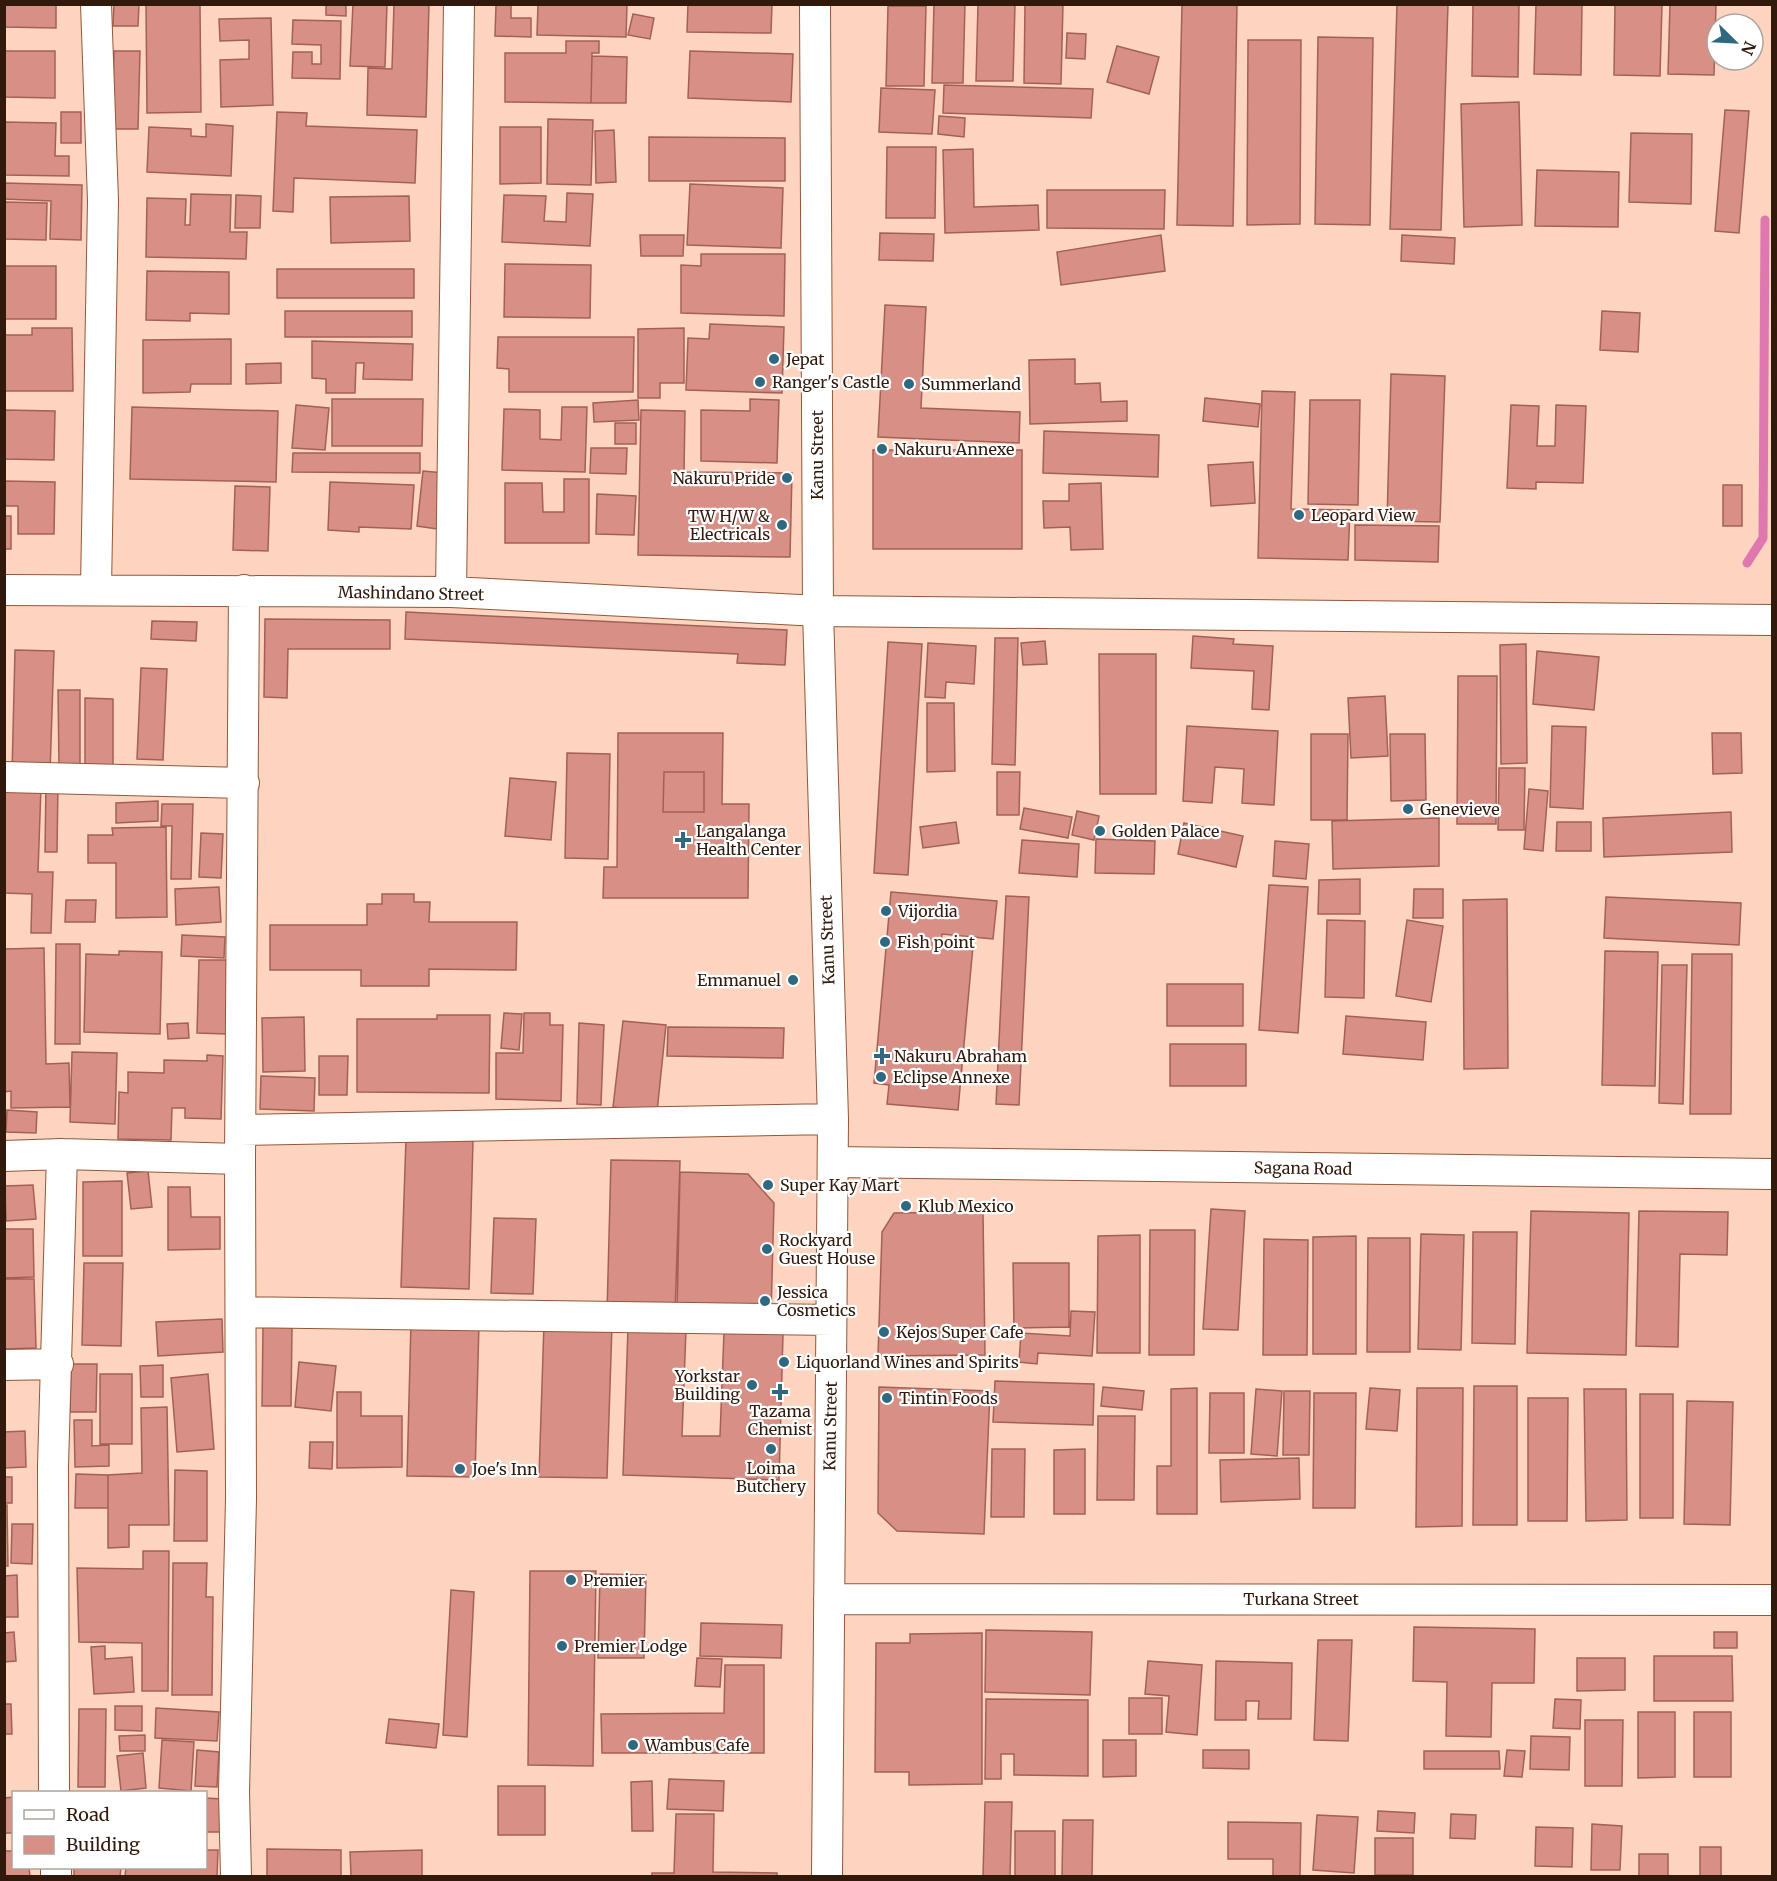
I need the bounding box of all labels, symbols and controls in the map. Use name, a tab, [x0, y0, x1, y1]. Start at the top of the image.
north arrow	[1705, 12, 1765, 72]
text: N	[1737, 38, 1760, 58]
place label: Jepat	[785, 349, 825, 369]
marker: Jepat	[767, 352, 781, 366]
place label: Ranger's Castle	[772, 372, 889, 392]
place label: Summerland	[921, 374, 1021, 394]
marker: Ranger's Castle	[753, 375, 767, 389]
marker: Summerland	[902, 377, 916, 391]
street label: Kanu Street	[807, 409, 827, 500]
place label: Nakuru Annexe	[894, 439, 1014, 459]
marker: Nakuru Annexe	[875, 442, 889, 456]
place label: Nakuru Pride	[672, 468, 775, 488]
marker: Nakuru Pride	[780, 471, 794, 485]
place label: Leopard View	[1311, 505, 1416, 525]
place label: TW H/W & Electricals	[688, 506, 770, 544]
marker: Leopard View	[1292, 508, 1306, 522]
marker: TW H/W & Electricals	[775, 518, 789, 532]
street label: Mashindano Street	[338, 582, 485, 604]
place label: Genevieve	[1420, 799, 1499, 819]
marker: Genevieve	[1401, 802, 1415, 816]
place label: Langalanga Health Center	[696, 821, 801, 859]
place label: Golden Palace	[1112, 821, 1219, 841]
marker: Golden Palace	[1093, 824, 1107, 838]
marker: Langalanga Health Center	[674, 831, 692, 849]
street label: Kanu Street	[815, 894, 839, 985]
place label: Vijordia	[897, 901, 958, 921]
marker: Vijordia	[879, 904, 893, 918]
place label: Fish point	[897, 932, 976, 952]
marker: Fish point	[878, 935, 892, 949]
place label: Emmanuel	[697, 970, 781, 990]
marker: Emmanuel	[786, 973, 800, 987]
place label: Nakuru Abraham	[894, 1046, 1027, 1066]
marker: Nakuru Abraham	[875, 1049, 889, 1063]
place label: Eclipse Annexe	[893, 1067, 1010, 1087]
marker: Eclipse Annexe	[874, 1070, 888, 1084]
street label: Sagana Road	[1254, 1157, 1353, 1179]
place label: Super Kay Mart	[780, 1175, 900, 1195]
marker: Super Kay Mart	[761, 1178, 775, 1192]
place label: Klub Mexico	[918, 1196, 1014, 1216]
marker: Klub Mexico	[899, 1199, 913, 1213]
place label: Rockyard Guest House	[779, 1230, 875, 1268]
marker: Rockyard Guest House	[760, 1242, 774, 1256]
place label: Jessica Cosmetics	[776, 1282, 856, 1320]
marker: Jessica Cosmetics	[758, 1294, 772, 1308]
place label: Kejos Super Cafe	[896, 1322, 1023, 1342]
marker: Kejos Super Cafe	[877, 1325, 891, 1339]
place label: Liquorland Wines and Spirits	[796, 1352, 1019, 1372]
marker: Liquorland Wines and Spirits	[777, 1355, 791, 1369]
place label: Yorkstar Building	[674, 1366, 740, 1404]
marker: Yorkstar Building	[745, 1378, 759, 1392]
street label: Kanu Street	[819, 1380, 841, 1471]
marker: Tazama Chemist	[773, 1385, 787, 1399]
place label: Tintin Foods	[899, 1388, 998, 1408]
marker: Tintin Foods	[880, 1391, 894, 1405]
place label: Tazama Chemist	[748, 1401, 813, 1439]
marker: Loima Butchery	[764, 1442, 778, 1456]
place label: Loima Butchery	[736, 1458, 807, 1496]
place label: Joe's Inn	[471, 1459, 538, 1479]
marker: Joe's Inn	[453, 1462, 467, 1476]
place label: Premier	[583, 1570, 645, 1590]
marker: Premier	[564, 1573, 578, 1587]
street label: Turkana Street	[1243, 1589, 1359, 1609]
place label: Premier Lodge	[574, 1636, 687, 1656]
marker: Premier Lodge	[555, 1639, 569, 1653]
place label: Wambus Cafe	[644, 1735, 749, 1755]
marker: Wambus Cafe	[626, 1738, 640, 1752]
legend	[12, 1791, 207, 1869]
text: Road	[66, 1803, 110, 1826]
text: Building	[66, 1833, 140, 1856]

